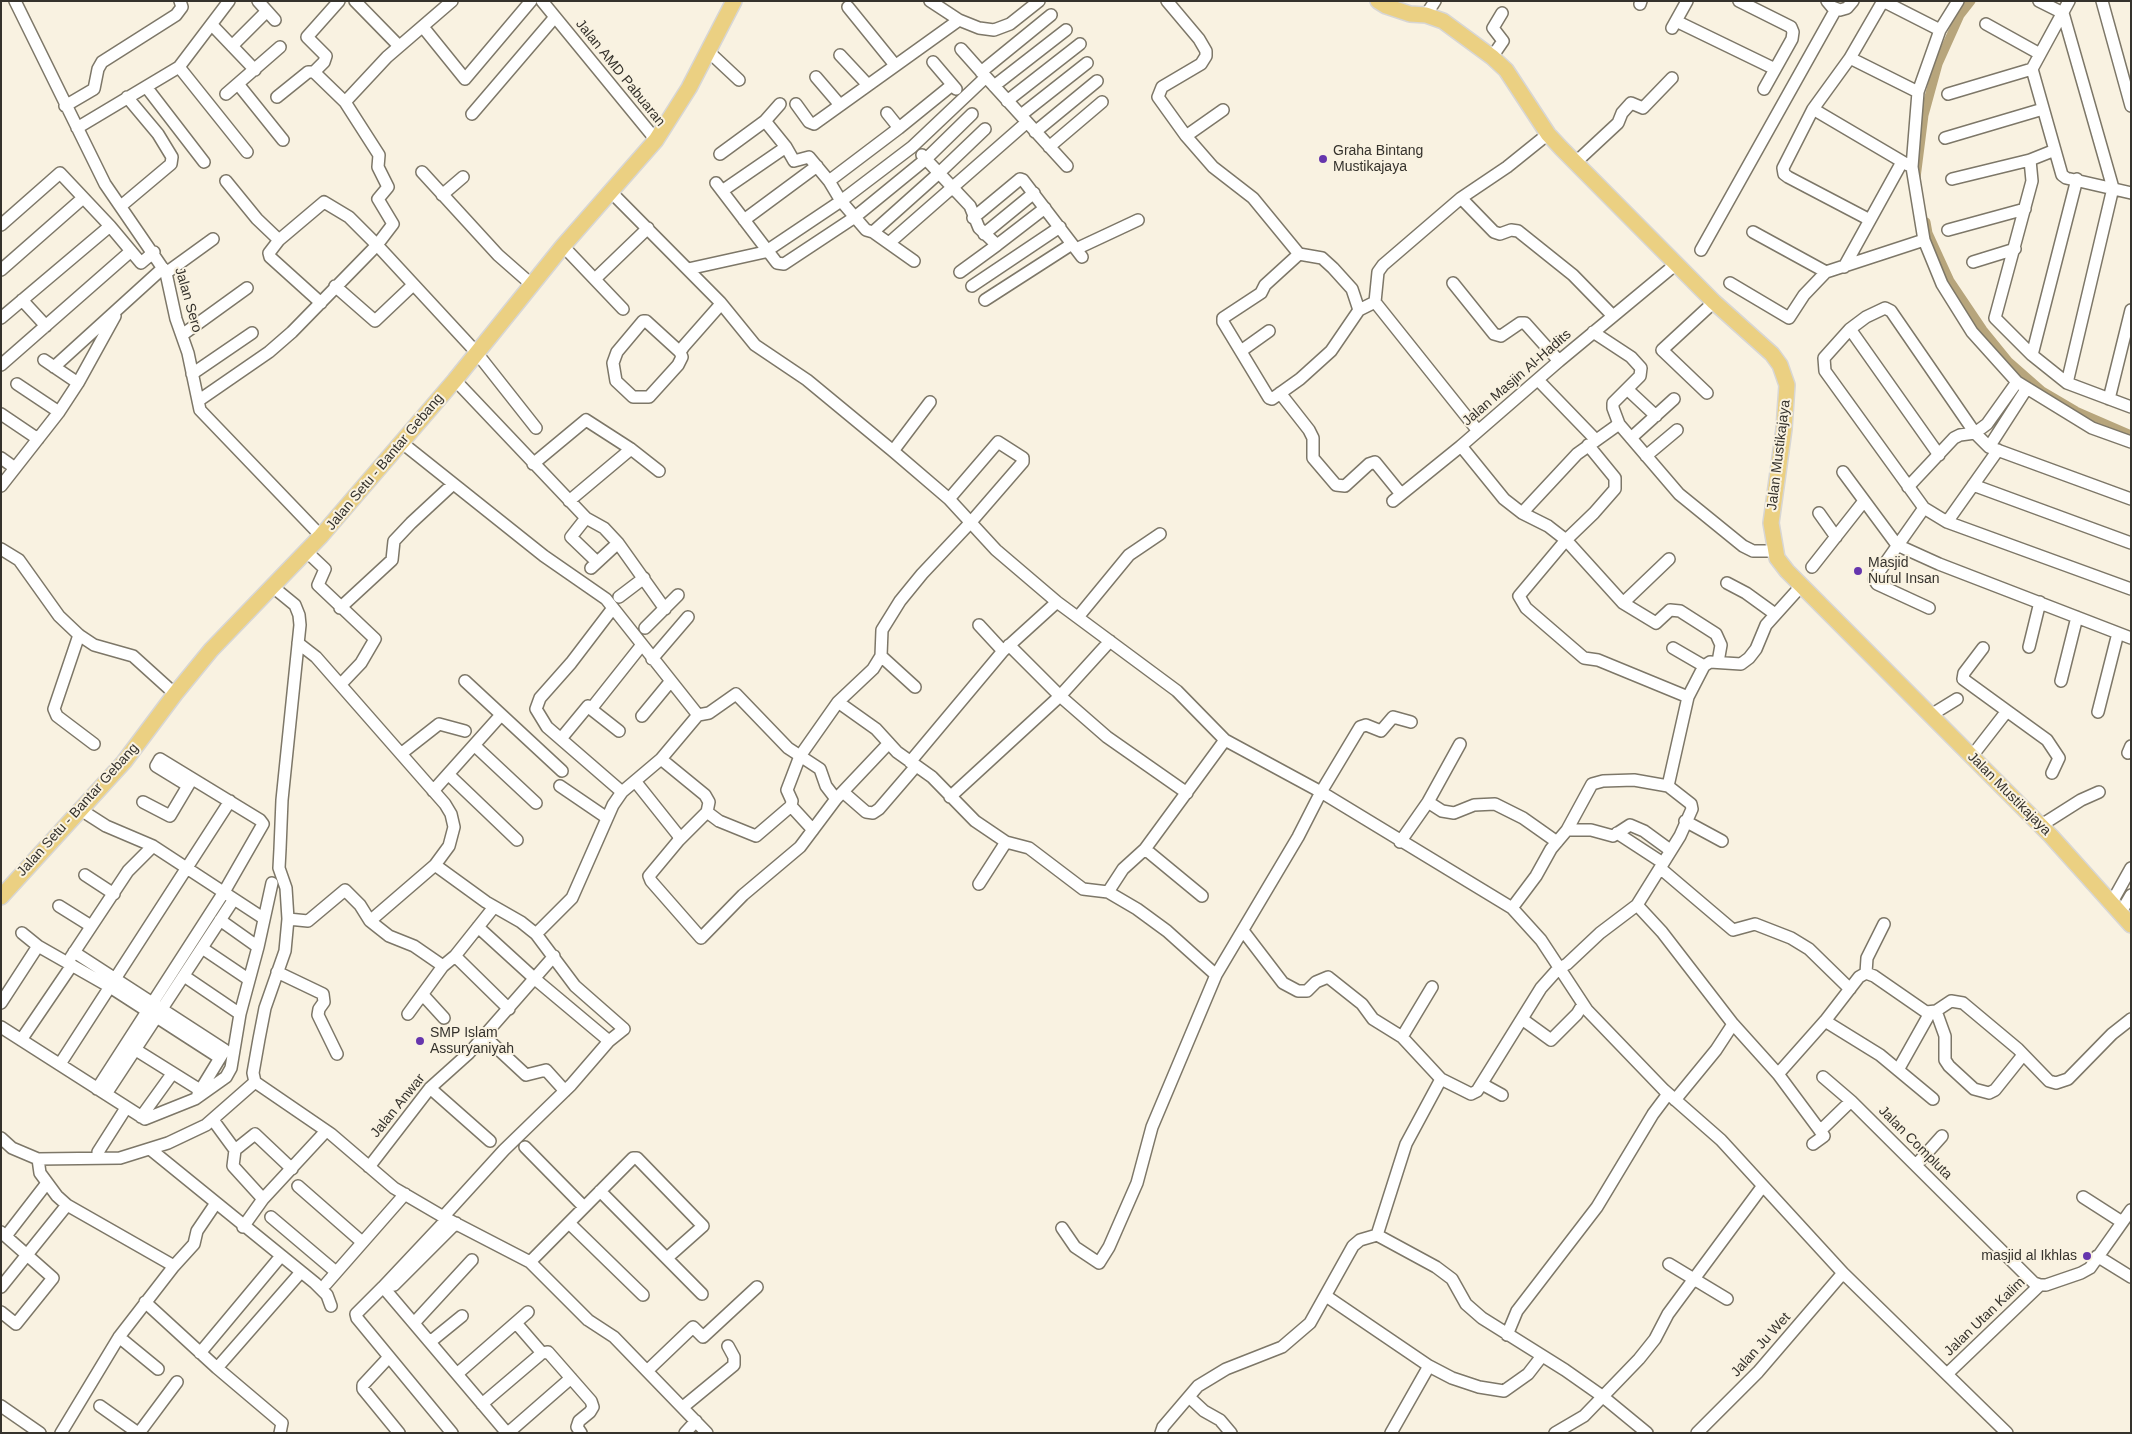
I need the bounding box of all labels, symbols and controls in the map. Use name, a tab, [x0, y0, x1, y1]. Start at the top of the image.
street label: Jalan AMD Pabuaran	[572, 16, 668, 130]
place label: Graha Bintang Mustikajaya	[1333, 143, 1423, 176]
marker: Graha Bintang Mustikajaya	[1317, 153, 1329, 165]
street label: Jalan Sero	[171, 266, 205, 334]
street label: Jalan Masjin Al-Hadits	[1459, 326, 1575, 430]
street label: Jalan Setu - Bantar Gebang	[323, 390, 447, 534]
street label: Jalan Mustikajaya	[1764, 399, 1794, 511]
place label: Masjid Nurul Insan	[1868, 555, 1940, 588]
marker: Masjid Nurul Insan	[1852, 565, 1864, 577]
street label: Jalan Setu - Bantar Gebang	[14, 740, 142, 880]
street label: Jalan Mustikajaya	[1964, 749, 2054, 839]
place label: SMP Islam Assuryaniyah	[430, 1025, 514, 1058]
marker: SMP Islam Assuryaniyah	[414, 1035, 426, 1047]
street label: Jalan Anwar	[367, 1071, 429, 1141]
street label: Jalan Compluta	[1875, 1103, 1955, 1183]
place label: masjid al Ikhlas	[1981, 1248, 2077, 1264]
marker: masjid al Ikhlas	[2081, 1250, 2093, 1262]
street label: Jalan Utan Kalim	[1941, 1274, 2029, 1360]
street label: Jalan Ju Wet	[1728, 1309, 1794, 1381]

